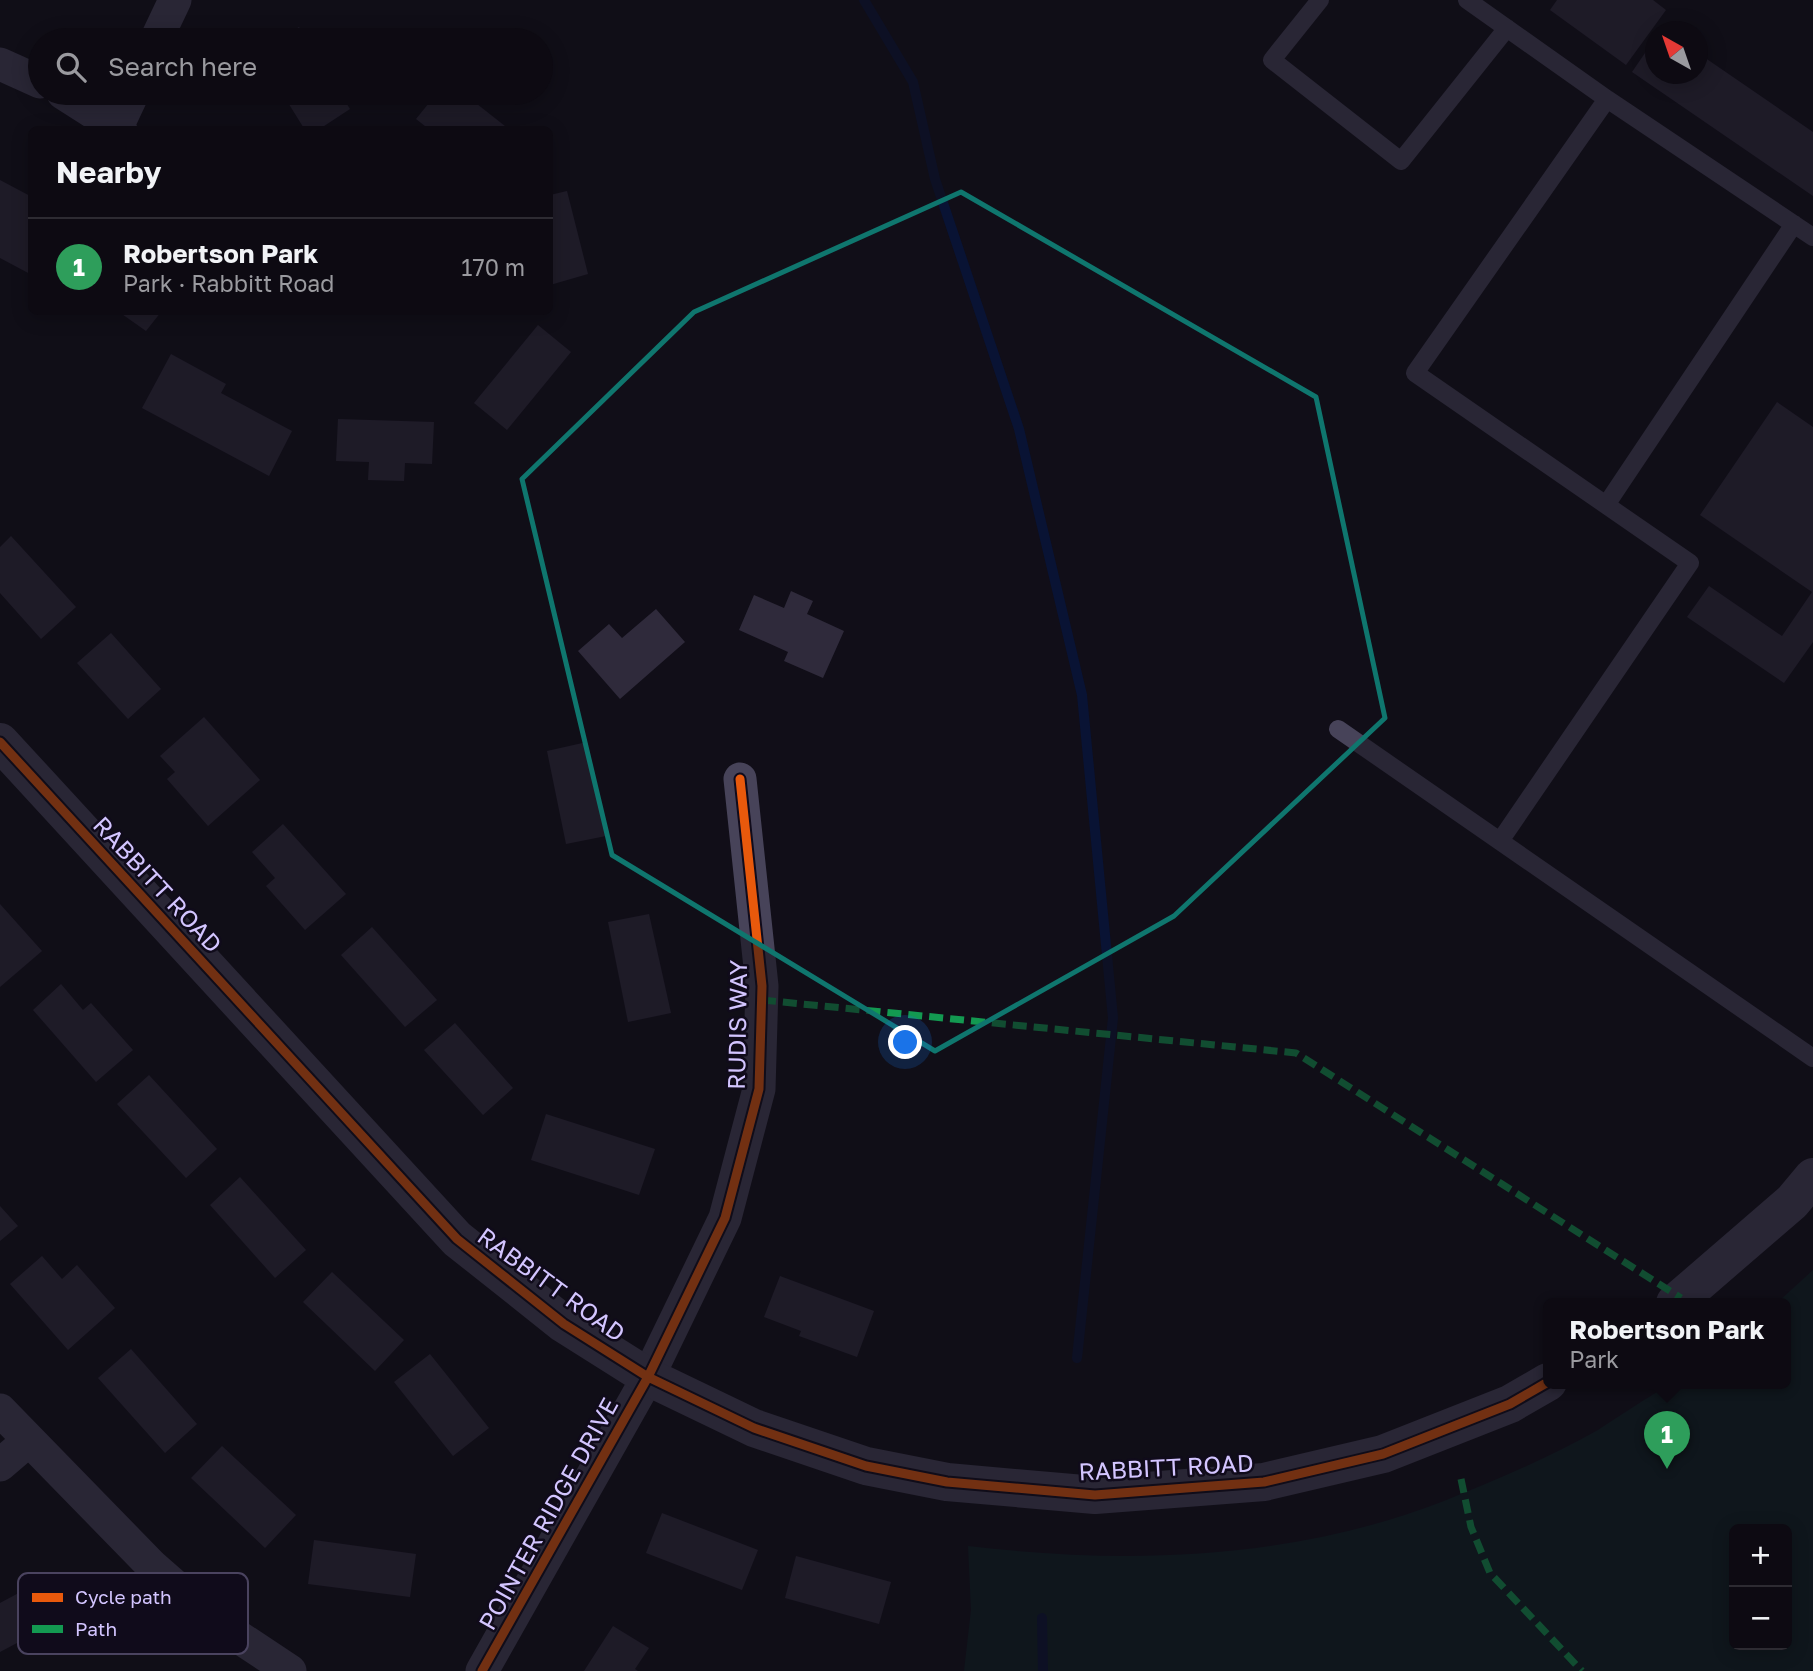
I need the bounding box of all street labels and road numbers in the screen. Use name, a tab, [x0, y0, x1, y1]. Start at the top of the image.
street label: RABBITT ROAD	[88, 810, 228, 958]
street label: RUDIS WAY	[721, 959, 752, 1090]
street label: RABBITT ROAD	[472, 1221, 631, 1347]
street label: POINTER RIDGE DRIVE	[472, 1392, 624, 1634]
street label: RABBITT ROAD	[1078, 1447, 1254, 1486]

